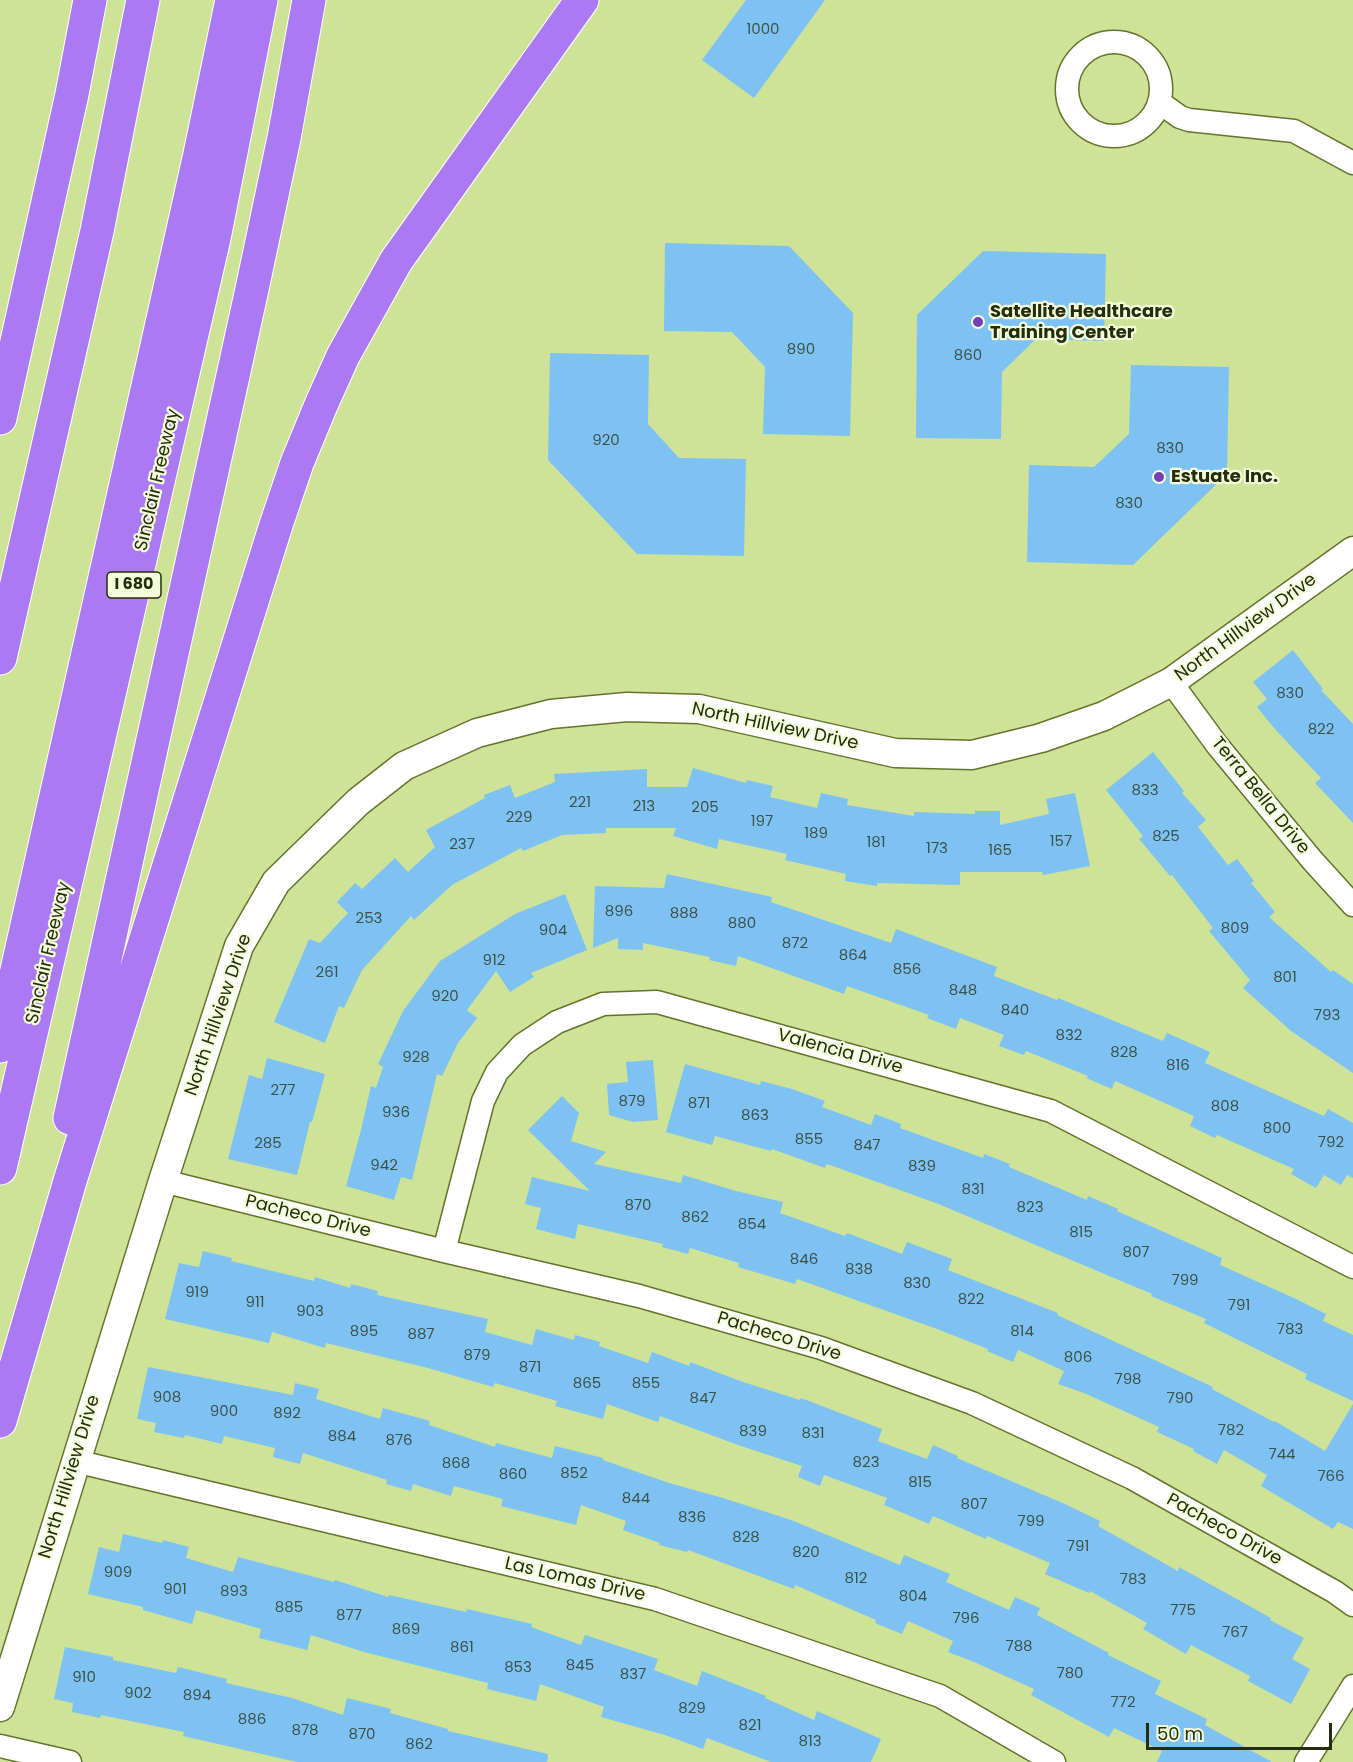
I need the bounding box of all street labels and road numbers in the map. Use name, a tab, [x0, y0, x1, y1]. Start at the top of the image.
street label: Sinclair Freeway	[131, 407, 185, 553]
street label: North Hillview Drive	[1171, 569, 1321, 687]
road number: I 680	[107, 572, 161, 598]
street label: North Hillview Drive	[690, 699, 860, 755]
street label: Terra Bella Drive	[1206, 733, 1314, 859]
street label: Sinclair Freeway	[22, 880, 76, 1026]
street label: North Hillview Drive	[181, 931, 257, 1099]
street label: Valencia Drive	[775, 1025, 905, 1079]
street label: Pacheco Drive	[243, 1191, 373, 1243]
street label: Pacheco Drive	[714, 1308, 844, 1366]
street label: North Hillview Drive	[35, 1393, 105, 1561]
street label: Pacheco Drive	[1163, 1489, 1285, 1571]
street label: Las Lomas Drive	[503, 1553, 647, 1607]

